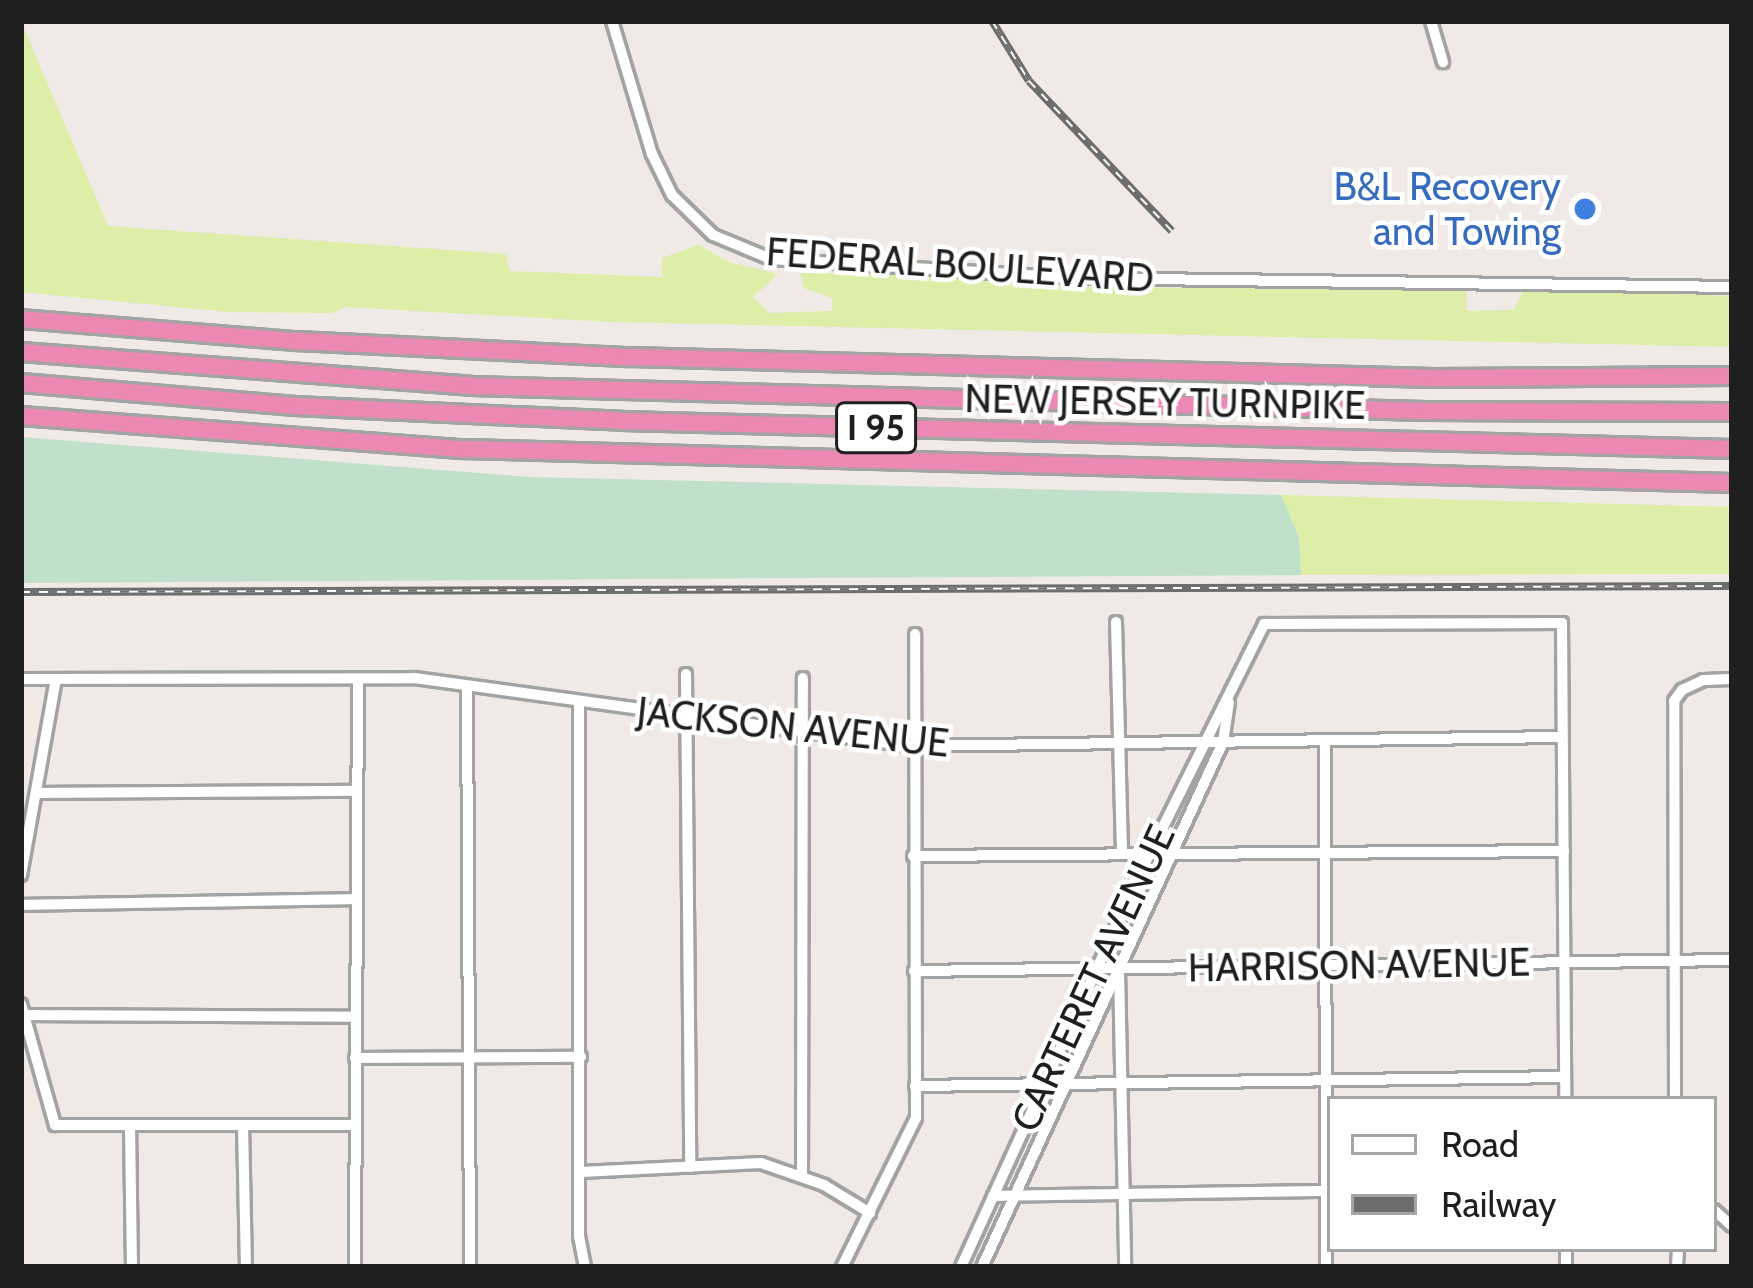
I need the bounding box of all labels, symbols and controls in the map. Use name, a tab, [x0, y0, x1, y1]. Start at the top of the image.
place label: B&L Recovery and Towing	[1333, 164, 1561, 255]
marker: B&L Recovery and Towing	[1572, 196, 1598, 222]
street label: FEDERAL BOULEVARD	[765, 228, 1155, 302]
street label: NEW JERSEY TURNPIKE	[964, 375, 1366, 429]
road number: I 95	[834, 398, 918, 458]
street label: JACKSON AVENUE	[635, 687, 951, 767]
street label: CARTERET AVENUE	[1001, 817, 1185, 1139]
street label: HARRISON AVENUE	[1187, 939, 1531, 991]
legend	[1327, 1096, 1717, 1252]
text: Road	[1441, 1122, 1519, 1166]
text: Railway	[1441, 1182, 1556, 1226]

